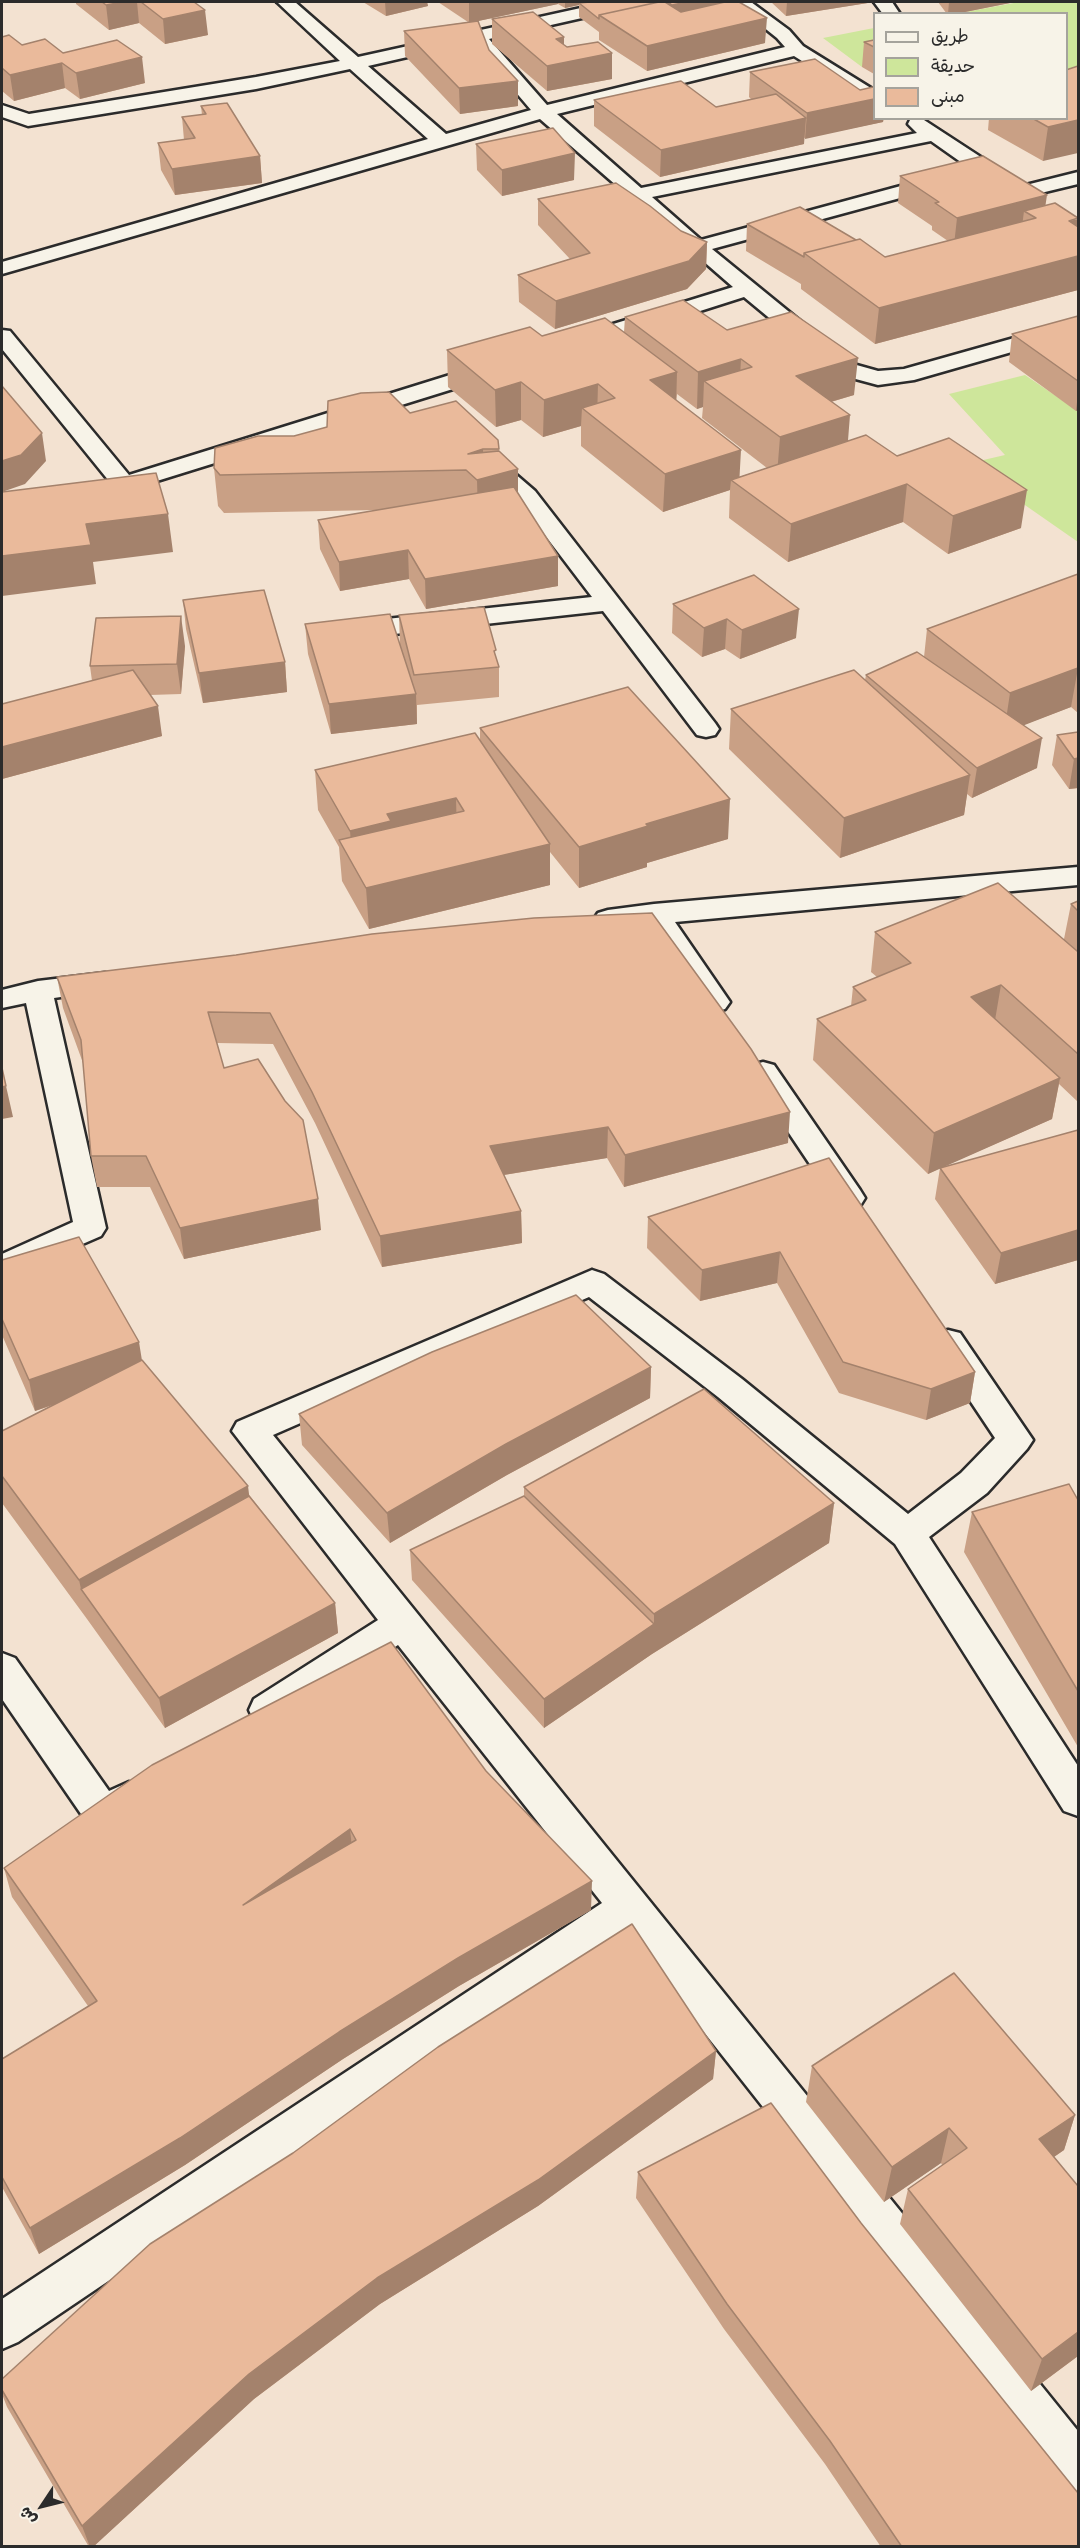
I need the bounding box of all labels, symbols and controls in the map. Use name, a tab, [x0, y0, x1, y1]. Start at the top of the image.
legend	[873, 12, 1068, 120]
text: طريق	[931, 23, 969, 47]
text: حديقة	[931, 53, 975, 77]
text: مبنى	[931, 83, 965, 107]
north arrow	[12, 2476, 72, 2536]
text: ش	[13, 2503, 41, 2530]

